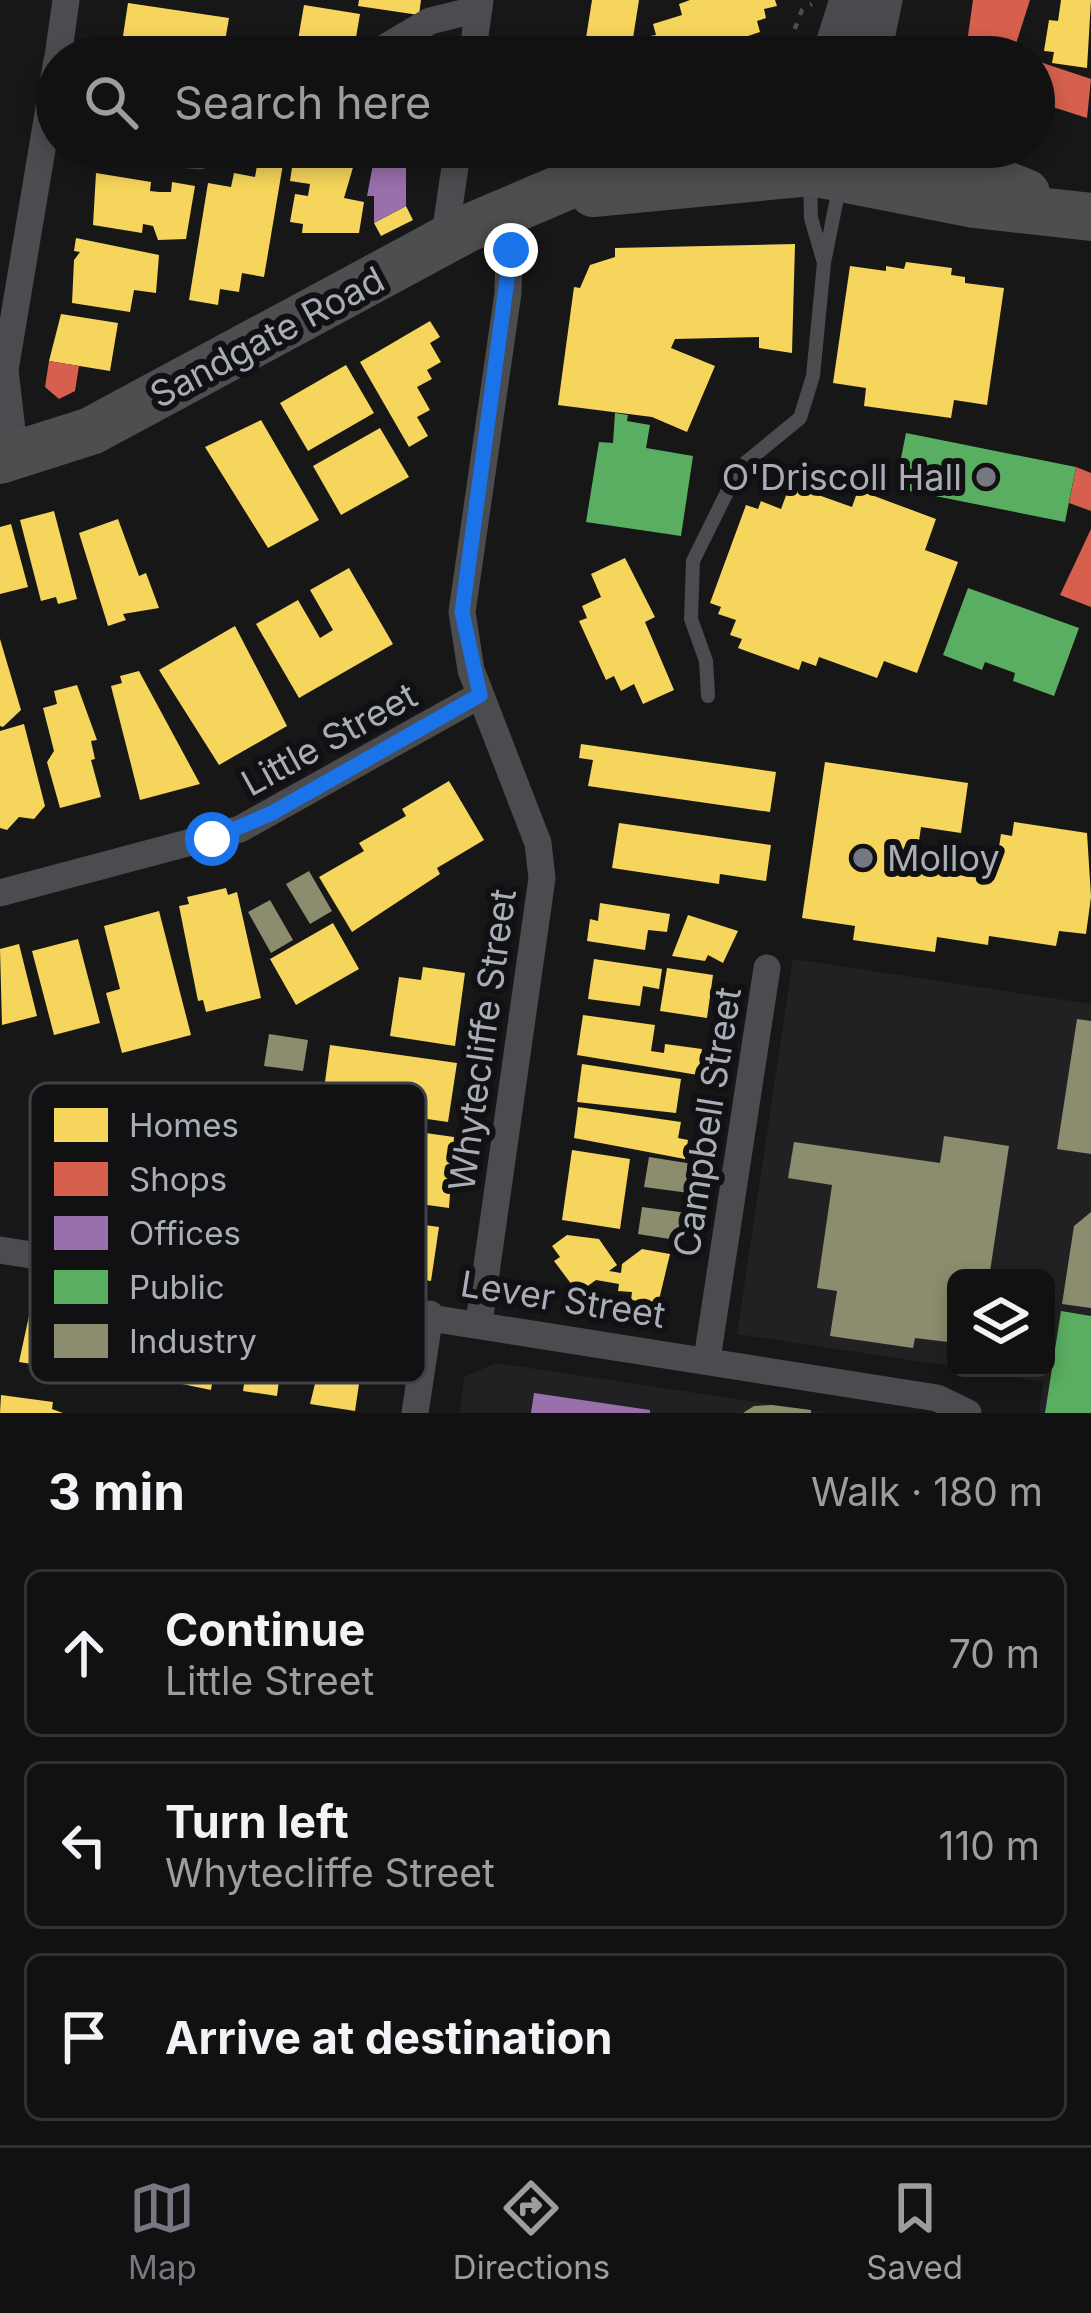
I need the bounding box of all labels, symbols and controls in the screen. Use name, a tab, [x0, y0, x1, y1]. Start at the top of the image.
search box	[36, 36, 1055, 168]
icon: search	[78, 69, 144, 135]
text: Search here	[174, 75, 431, 130]
route end	[484, 223, 538, 277]
street label: Sandgate Road	[143, 257, 391, 417]
place label: O'Driscoll Hall	[722, 455, 962, 499]
marker: O'Driscoll Hall	[973, 464, 999, 490]
street label: Little Street	[234, 673, 424, 805]
route start	[185, 812, 239, 866]
place label: Molloy	[887, 836, 1000, 880]
marker: Molloy	[850, 845, 876, 871]
street label: Whytecliffe Street	[439, 886, 525, 1194]
street label: Campbell Street	[664, 984, 750, 1260]
legend	[30, 1083, 426, 1383]
text: Homes	[129, 1105, 239, 1145]
text: Shops	[129, 1159, 227, 1199]
text: Offices	[129, 1213, 241, 1253]
street label: Lever Street	[458, 1261, 669, 1337]
text: Public	[129, 1267, 225, 1307]
map controls	[947, 1269, 1055, 1377]
button: layers	[947, 1269, 1055, 1377]
text: Industry	[129, 1321, 257, 1361]
text: 3 min	[48, 1461, 185, 1522]
text: Walk · 180 m	[811, 1468, 1043, 1515]
text: Continue	[165, 1602, 365, 1657]
icon: ahead	[51, 1620, 117, 1686]
text: 70 m	[949, 1630, 1040, 1677]
text: Little Street	[165, 1657, 374, 1704]
text: Turn left	[165, 1794, 349, 1849]
icon: left	[51, 1812, 117, 1878]
text: 110 m	[939, 1822, 1040, 1869]
text: Whytecliffe Street	[165, 1849, 495, 1896]
icon: arrive	[51, 2004, 117, 2070]
text: Arrive at destination	[165, 2010, 612, 2065]
tab: Map	[128, 2175, 197, 2287]
tab: Directions	[453, 2175, 610, 2287]
tab: Saved	[866, 2175, 963, 2287]

